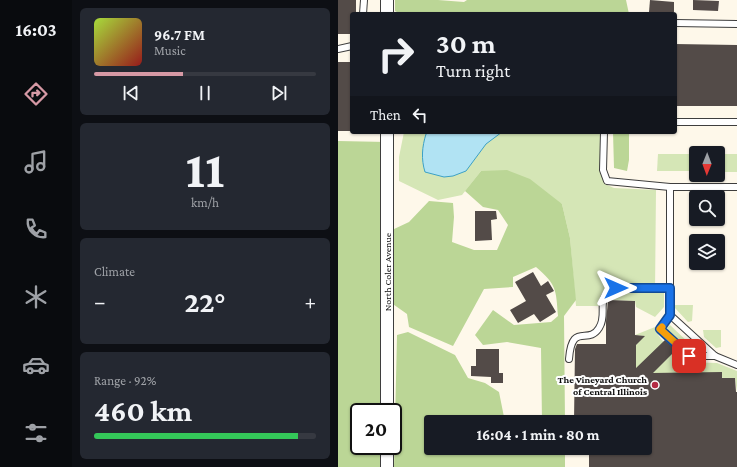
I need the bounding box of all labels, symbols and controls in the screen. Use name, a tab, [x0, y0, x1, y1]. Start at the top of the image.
text: 16:03	[15, 20, 57, 40]
text: 96.7 FM	[154, 27, 205, 43]
icon: right	[370, 28, 422, 80]
text: 30 m	[436, 28, 496, 59]
text: Music	[154, 43, 186, 58]
text: Turn right	[436, 61, 510, 81]
icon: directions	[22, 80, 50, 108]
icon: previous	[120, 82, 142, 104]
icon: pause	[194, 82, 216, 104]
icon: next	[268, 82, 290, 104]
icon: left	[409, 104, 431, 126]
text: Then	[370, 107, 401, 123]
text: 11	[186, 140, 224, 198]
north arrow	[689, 146, 725, 182]
map controls	[689, 146, 725, 270]
icon: music	[22, 148, 50, 176]
button: search	[689, 190, 725, 226]
text: km/h	[191, 195, 219, 210]
icon: phone	[22, 215, 50, 243]
street label: North Coler Avenue	[382, 232, 393, 311]
button: layers	[689, 234, 725, 270]
text: Climate	[94, 264, 135, 279]
position arrow	[595, 267, 637, 309]
icon: climate	[22, 283, 50, 311]
text: 22°	[184, 285, 226, 318]
text: −	[94, 289, 106, 314]
text: +	[304, 289, 316, 314]
pin	[672, 339, 706, 373]
icon: arrive	[678, 345, 700, 367]
icon: car	[22, 351, 50, 379]
text: Range · 92%	[94, 373, 156, 388]
place label: The Vineyard Church of Central Illinois	[558, 374, 647, 397]
marker: The Vineyard Church of Central Illinois	[650, 380, 660, 390]
text: 460 km	[94, 394, 192, 427]
speed limit sign: 20	[350, 403, 402, 455]
icon: filters	[22, 419, 50, 447]
text: 16:04 · 1 min · 80 m	[476, 427, 600, 443]

